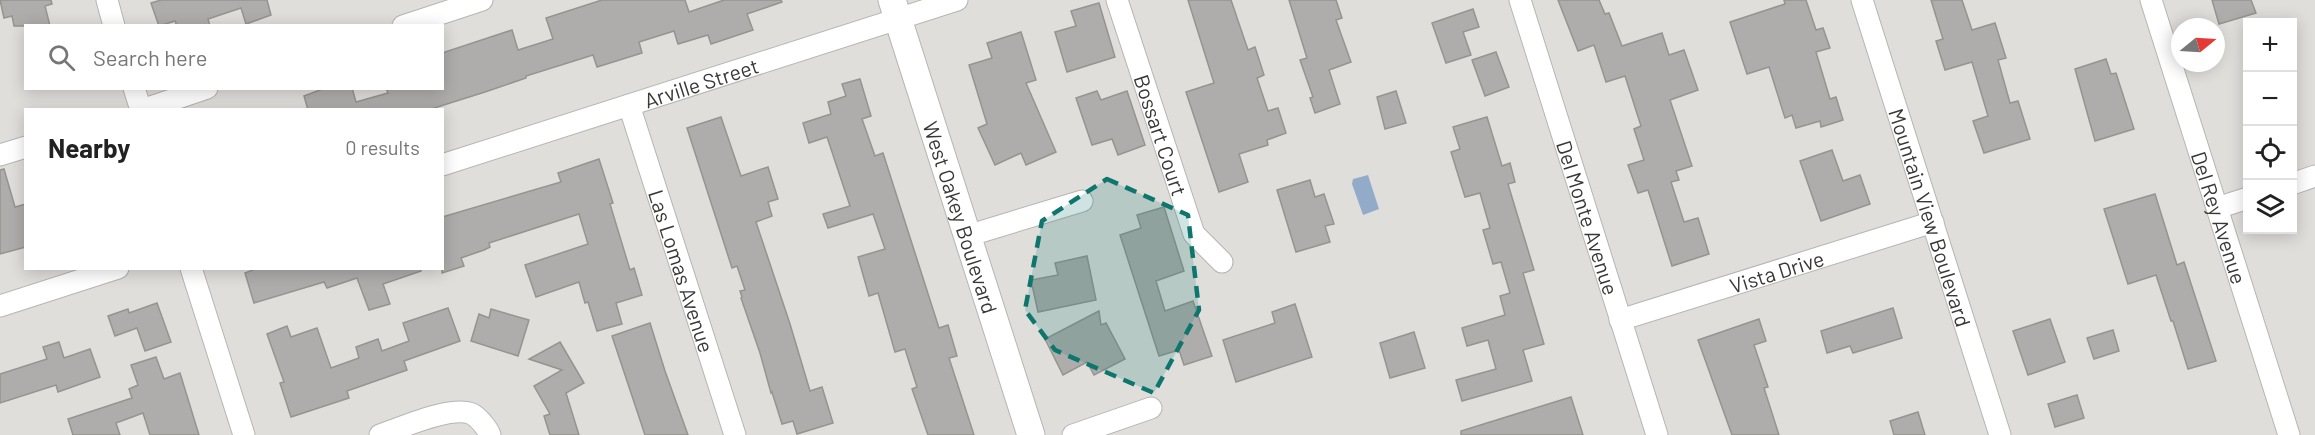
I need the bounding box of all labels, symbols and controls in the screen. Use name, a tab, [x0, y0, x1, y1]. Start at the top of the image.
north arrow	[2171, 18, 2225, 72]
map controls	[2243, 18, 2297, 234]
button: +	[2243, 18, 2297, 72]
search box	[24, 24, 444, 90]
icon: search	[45, 41, 78, 74]
text: Search here	[93, 44, 207, 70]
street label: Arville Street	[641, 52, 761, 112]
street label: Bossart Court	[1130, 71, 1193, 199]
button: −	[2243, 72, 2297, 126]
street label: Mountain View Boulevard	[1885, 105, 1977, 330]
street label: West Oakey Boulevard	[919, 118, 1004, 316]
button: locate	[2243, 126, 2297, 180]
text: Nearby	[48, 132, 130, 163]
text: 0 results	[345, 135, 420, 159]
street label: Del Monte Avenue	[1552, 137, 1625, 298]
street label: Del Rey Avenue	[2187, 148, 2253, 287]
button: layers	[2243, 180, 2297, 234]
street label: Las Lomas Avenue	[644, 186, 720, 355]
street label: Vista Drive	[1726, 245, 1827, 297]

